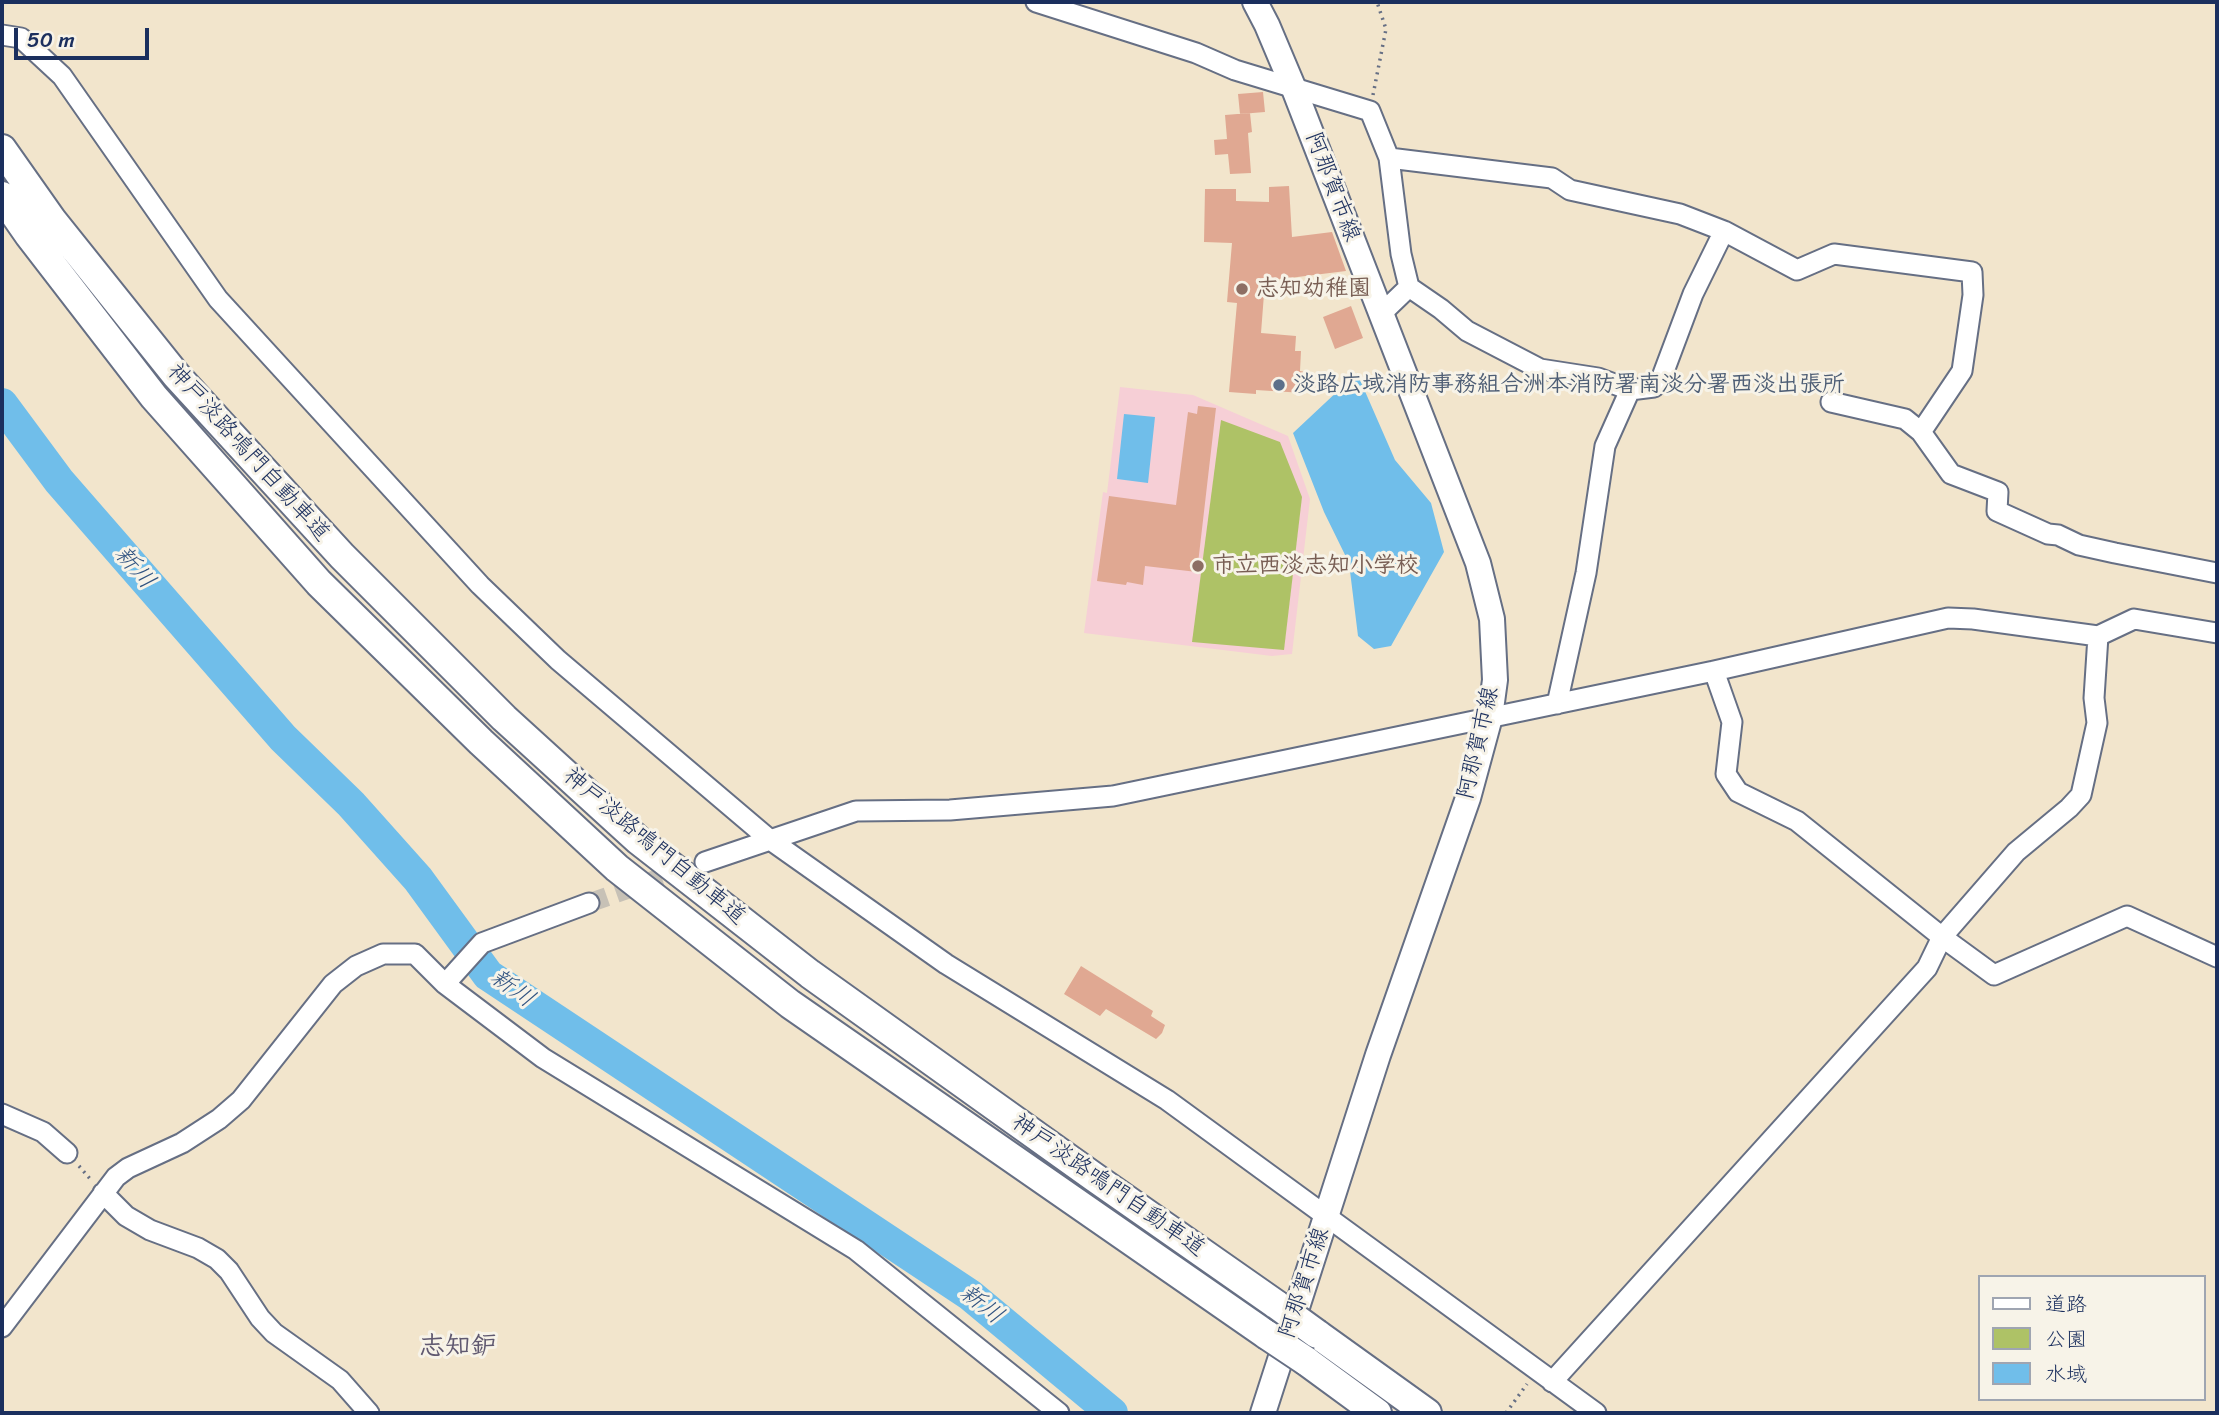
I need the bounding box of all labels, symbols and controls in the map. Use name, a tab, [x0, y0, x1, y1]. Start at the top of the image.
scale bar	[18, 14, 152, 58]
text: 50 m	[27, 21, 75, 59]
street label: 阿那賀市線	[1299, 128, 1365, 246]
place label: 志知幼稚園	[1256, 275, 1371, 303]
marker: 志知幼稚園	[1234, 281, 1250, 297]
street label: 神戸淡路鳴門自動車道	[161, 358, 335, 548]
place label: 淡路広域消防事務組合洲本消防署南淡分署西淡出張所	[1293, 371, 1845, 399]
marker: 淡路広域消防事務組合洲本消防署南淡分署西淡出張所	[1271, 377, 1287, 393]
water label: 新川	[107, 540, 161, 596]
place label: 市立西淡志知小学校	[1212, 552, 1419, 580]
marker: 市立西淡志知小学校	[1190, 558, 1206, 574]
street label: 阿那賀市線	[1453, 684, 1505, 802]
street label: 神戸淡路鳴門自動車道	[557, 763, 751, 931]
water label: 新川	[484, 963, 540, 1015]
street label: 神戸淡路鳴門自動車道	[1006, 1109, 1210, 1263]
street label: 阿那賀市線	[1274, 1224, 1336, 1342]
legend	[1978, 1275, 2205, 1401]
water label: 新川	[953, 1279, 1009, 1331]
text: 道路	[2045, 1285, 2087, 1323]
text: 公園	[2045, 1320, 2087, 1358]
district label: 志知鈩	[419, 1331, 497, 1363]
text: 水域	[2045, 1355, 2087, 1393]

